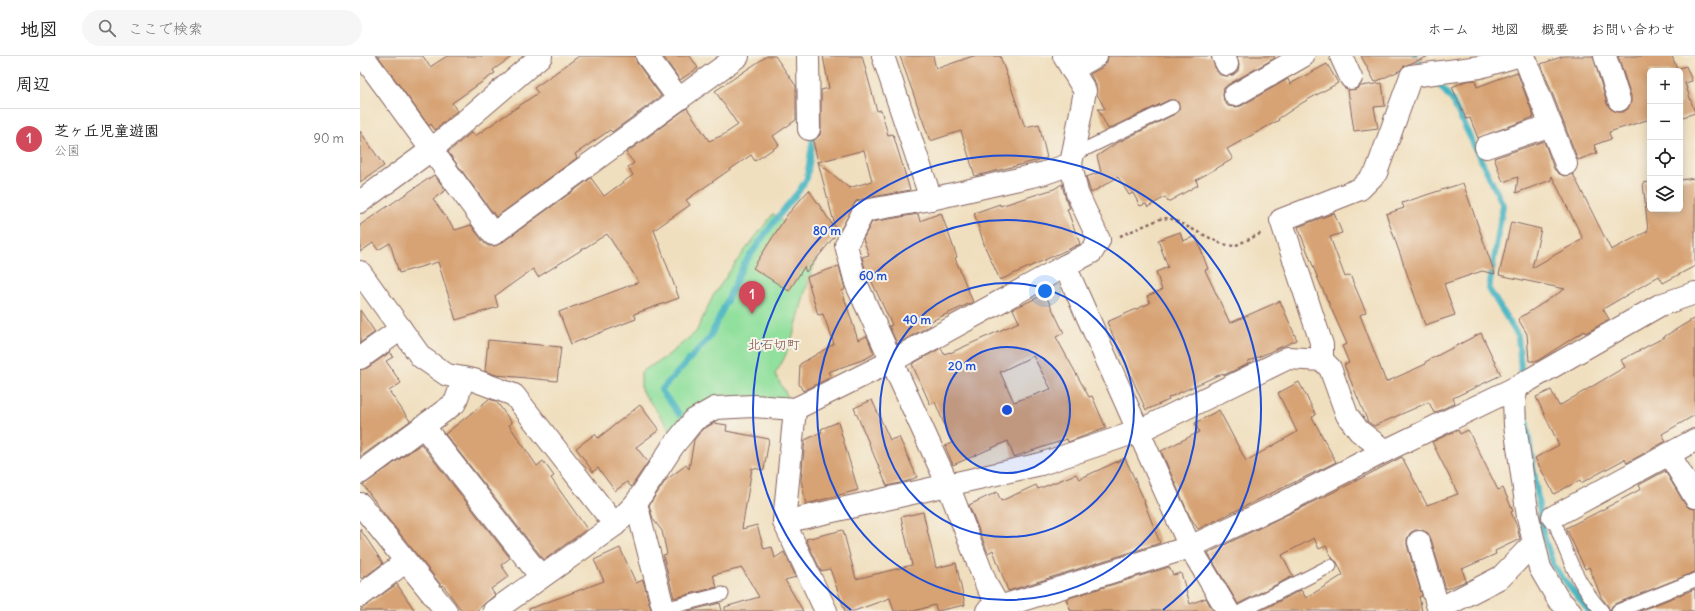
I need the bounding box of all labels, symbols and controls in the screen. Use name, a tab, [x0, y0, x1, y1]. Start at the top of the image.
search box	[82, 10, 362, 46]
text: 地図	[20, 17, 58, 41]
icon: search	[96, 17, 118, 39]
text: ここで検索	[128, 19, 203, 38]
text: ホーム	[1428, 20, 1469, 38]
text: 地図	[1491, 20, 1519, 38]
text: 概要	[1541, 20, 1569, 38]
text: お問い合わせ	[1591, 20, 1675, 38]
map controls	[1647, 68, 1683, 212]
button: +	[1647, 68, 1683, 104]
text: 周辺	[16, 73, 50, 95]
button: −	[1647, 104, 1683, 140]
text: 芝ヶ丘児童遊園	[54, 121, 159, 140]
text: 1	[26, 130, 32, 147]
text: 90 m	[313, 130, 344, 147]
button: locate	[1647, 140, 1683, 176]
text: 公園	[54, 142, 80, 159]
button: layers	[1647, 176, 1683, 212]
text: 80 m	[813, 223, 842, 238]
text: 60 m	[859, 268, 888, 283]
pin: 1	[739, 281, 765, 314]
your location	[1035, 281, 1055, 301]
text: 40 m	[903, 312, 932, 327]
district label: 北石切町	[748, 336, 800, 353]
text: 20 m	[948, 358, 976, 373]
centre of rings	[1000, 403, 1014, 417]

